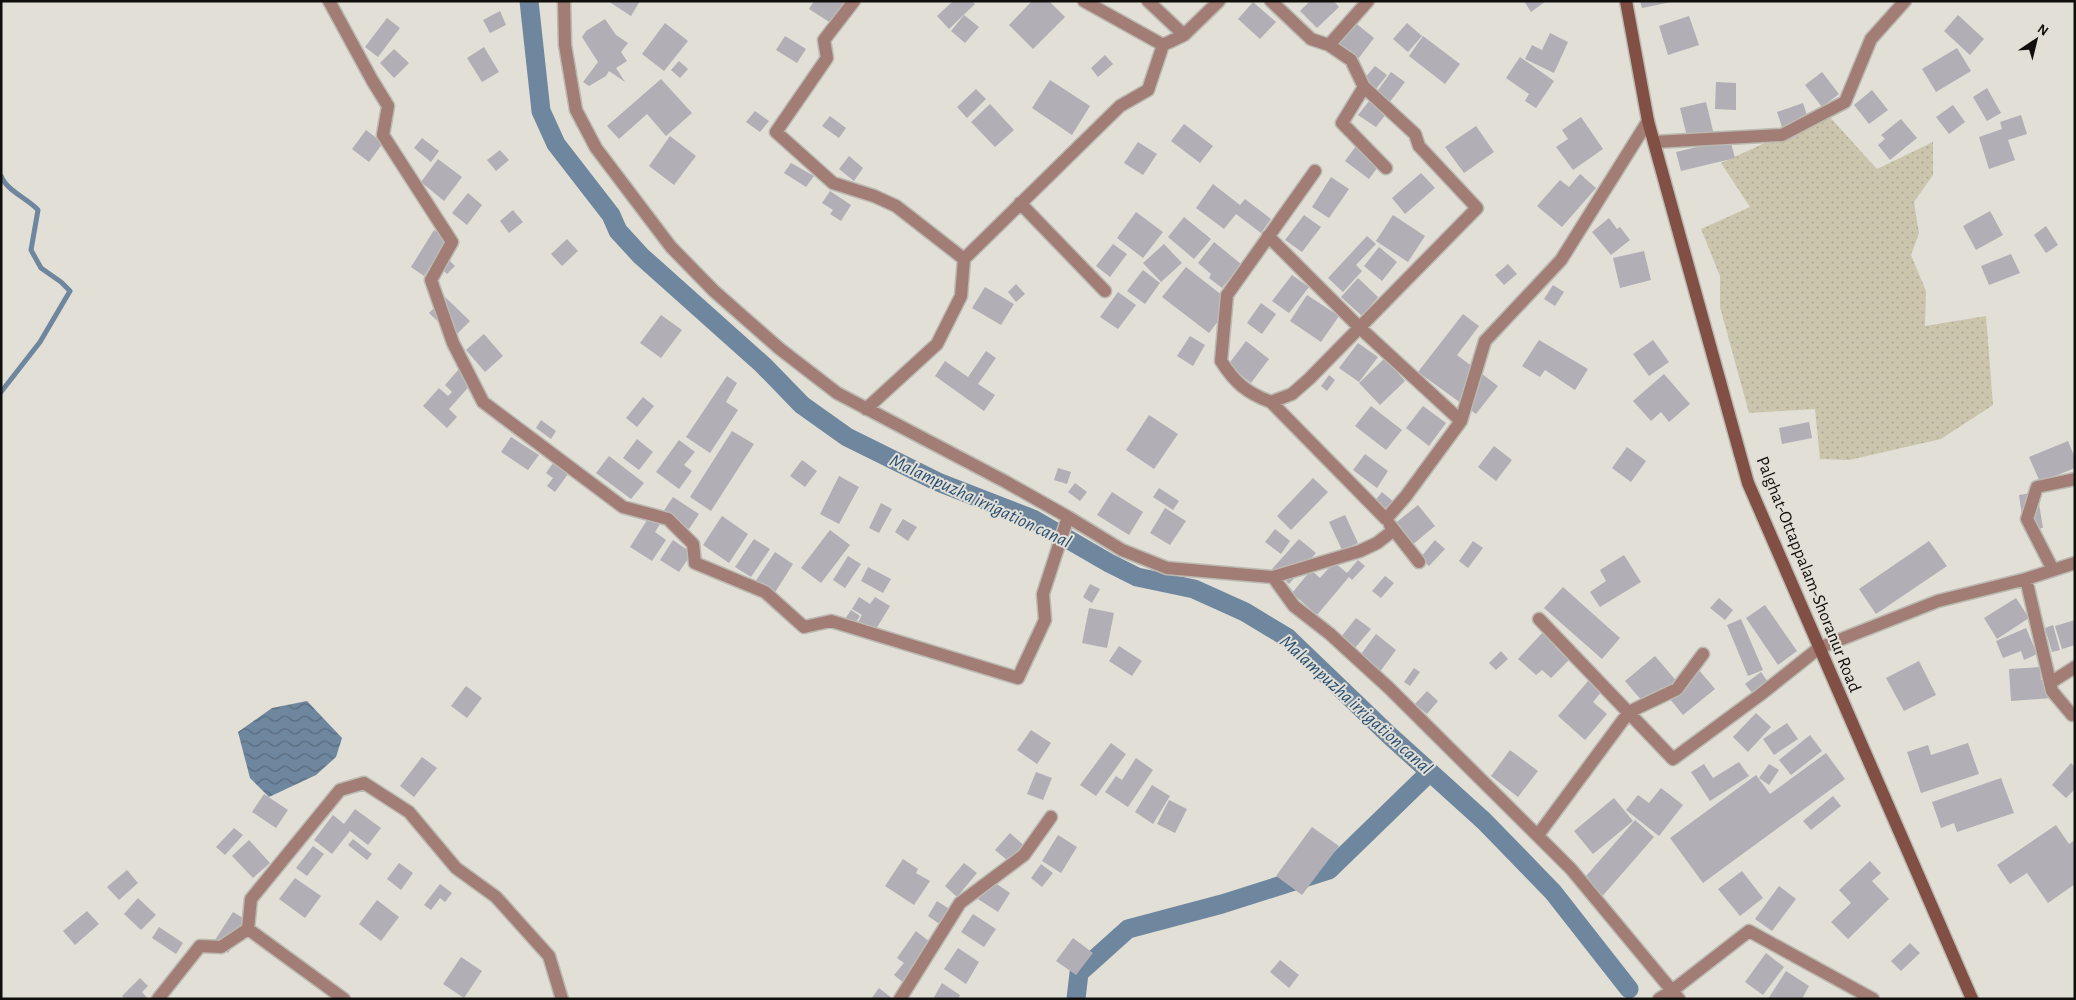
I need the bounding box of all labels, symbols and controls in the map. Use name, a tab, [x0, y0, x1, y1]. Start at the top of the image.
north arrow	[2011, 15, 2061, 65]
text: N	[2035, 22, 2051, 39]
water label: Malampuzha irrigation canal	[887, 451, 1074, 552]
street label: Palghat-Ottappalam-Shoranur Road	[1752, 454, 1864, 695]
water label: Malampuzha irrigation canal	[1276, 632, 1436, 779]

